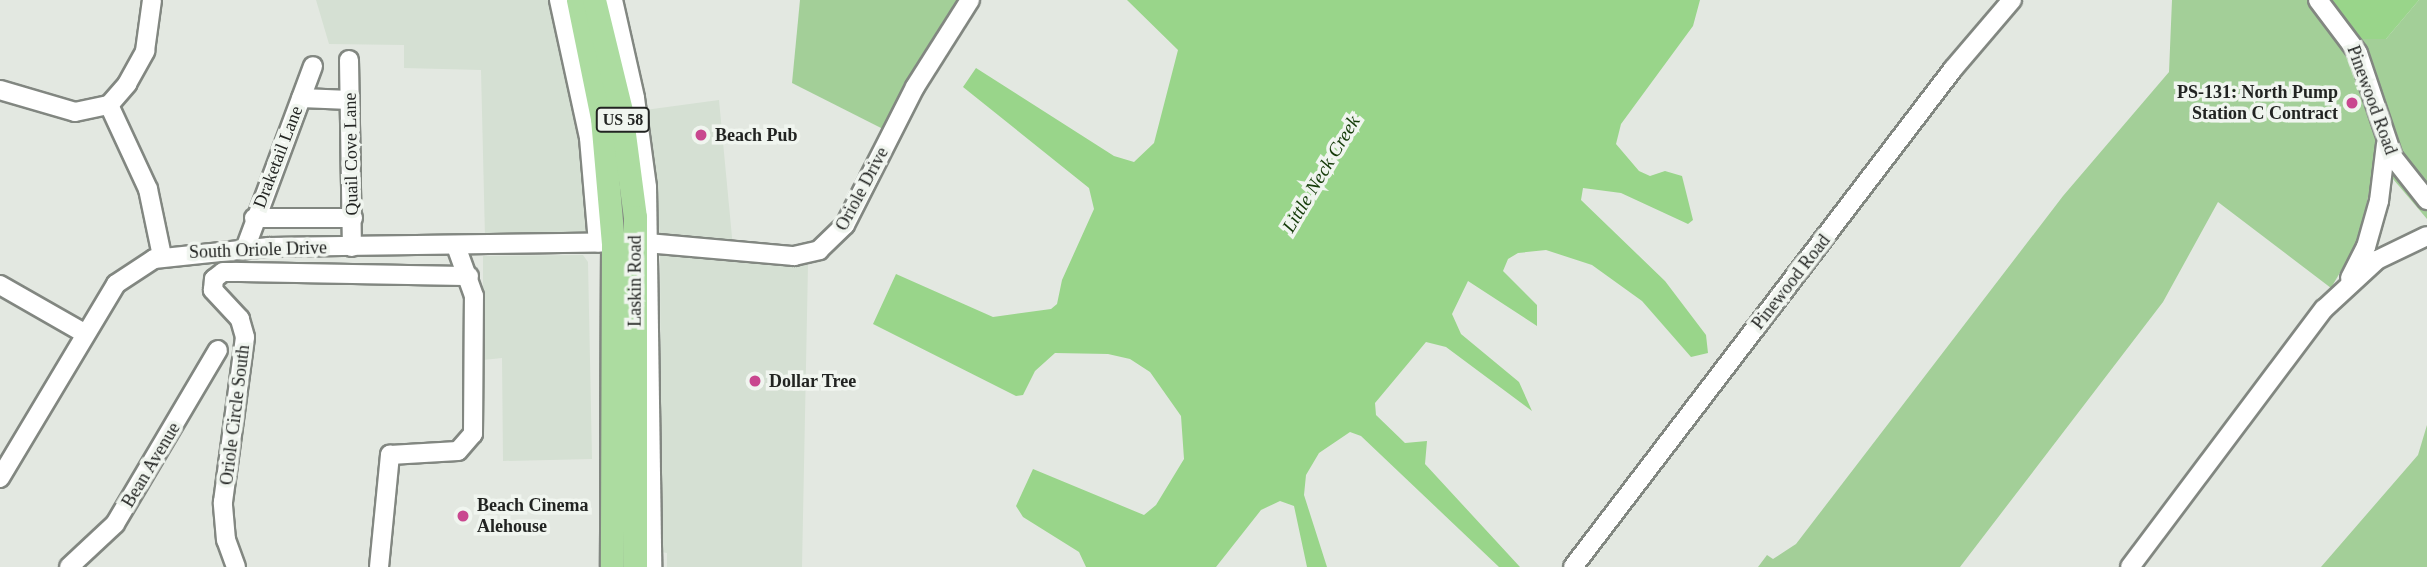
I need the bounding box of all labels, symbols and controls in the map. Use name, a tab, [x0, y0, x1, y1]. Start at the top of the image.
street label: Pinewood Road	[2342, 43, 2402, 157]
place label: PS-131: North Pump Station C Contract	[2177, 82, 2338, 124]
street label: Quail Cove Lane	[339, 92, 363, 216]
marker: PS-131: North Pump Station C Contract	[2344, 95, 2360, 111]
street label: Draketail Lane	[249, 103, 307, 211]
road number: US 58	[595, 108, 651, 132]
water label: Little Neck Creek	[1277, 111, 1365, 237]
place label: Beach Pub	[715, 124, 798, 146]
marker: Beach Pub	[693, 127, 709, 143]
street label: Oriole Drive	[831, 144, 893, 234]
street label: Pinewood Road	[1747, 230, 1835, 334]
street label: Laskin Road	[624, 235, 646, 327]
street label: South Oriole Drive	[189, 237, 327, 263]
street label: Oriole Circle South	[216, 344, 254, 486]
place label: Dollar Tree	[769, 370, 857, 392]
marker: Dollar Tree	[747, 373, 763, 389]
street label: Bean Avenue	[117, 418, 185, 512]
place label: Beach Cinema Alehouse	[477, 495, 588, 538]
marker: Beach Cinema Alehouse	[455, 508, 471, 524]

